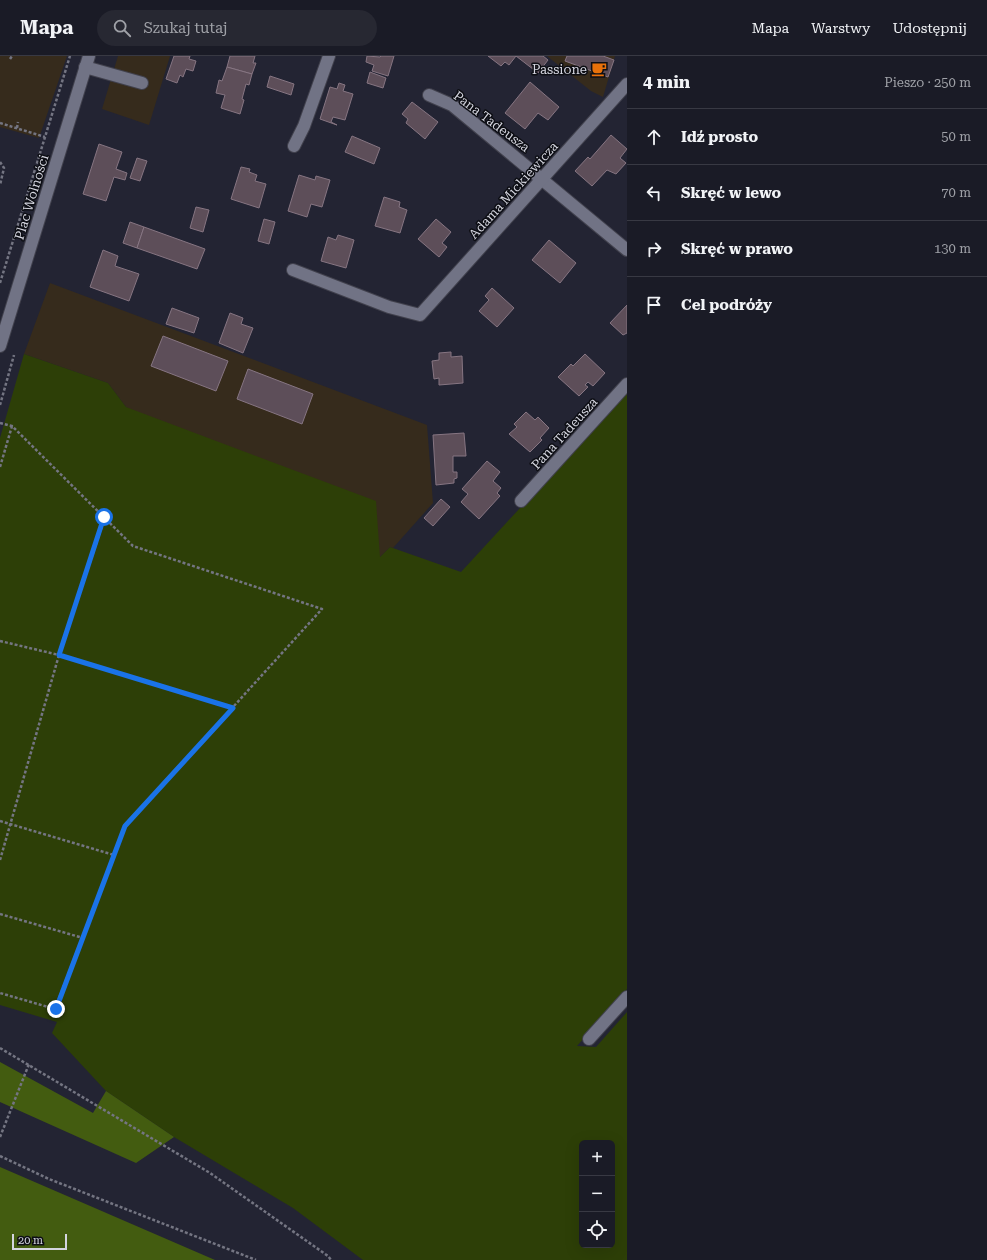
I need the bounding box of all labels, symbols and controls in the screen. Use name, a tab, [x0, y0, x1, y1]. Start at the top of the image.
search box	[97, 10, 377, 46]
text: Mapa	[20, 16, 73, 39]
icon: search	[111, 17, 133, 39]
text: Szukaj tutaj	[143, 19, 228, 37]
text: Mapa	[752, 20, 789, 36]
text: Warstwy	[811, 20, 870, 36]
text: Udostępnij	[892, 20, 967, 36]
cafe icon: Passione	[590, 60, 608, 78]
place label: Passione	[532, 62, 587, 77]
text: 4 min	[643, 72, 690, 92]
text: Pieszo · 250 m	[884, 75, 971, 90]
street label: Pana Tadeusza	[451, 88, 533, 155]
icon: ahead	[643, 126, 665, 148]
text: Idź prosto	[681, 128, 758, 146]
text: 50 m	[941, 129, 971, 144]
street label: Adama Mickiewicza	[466, 139, 561, 242]
street label: Plac Wolności	[11, 153, 52, 242]
icon: left	[643, 182, 665, 204]
text: Skręć w lewo	[681, 184, 781, 202]
text: 70 m	[941, 185, 971, 200]
icon: right	[643, 238, 665, 260]
text: Skręć w prawo	[681, 240, 793, 258]
text: 130 m	[934, 241, 971, 256]
icon: arrive	[643, 294, 665, 316]
text: Cel podróży	[681, 296, 772, 314]
street label: Pana Tadeusza	[528, 394, 601, 472]
route start	[95, 508, 113, 526]
route end	[47, 1000, 65, 1018]
map controls	[579, 1140, 615, 1248]
button: +	[579, 1140, 615, 1176]
button: −	[579, 1176, 615, 1212]
button: locate	[579, 1212, 615, 1248]
scale bar	[12, 1232, 67, 1251]
text: 20 m	[18, 1234, 43, 1247]

